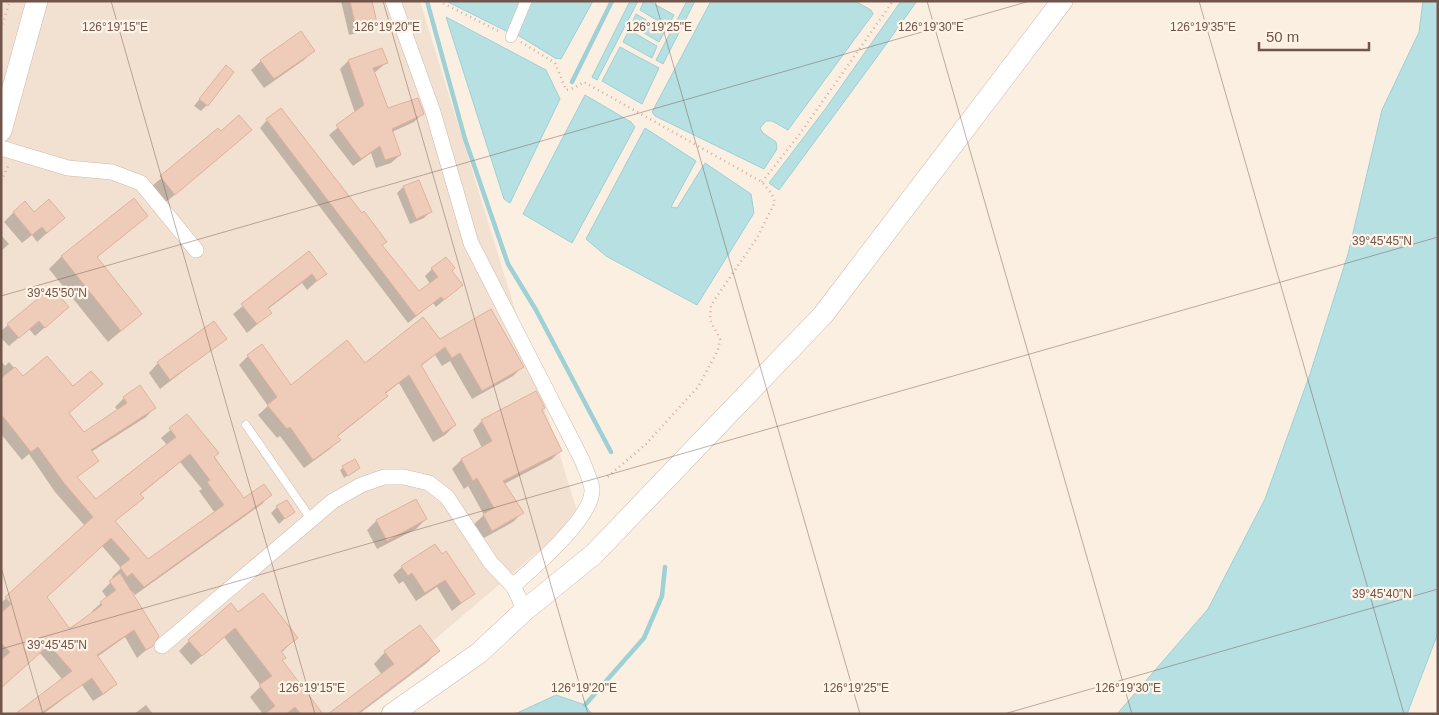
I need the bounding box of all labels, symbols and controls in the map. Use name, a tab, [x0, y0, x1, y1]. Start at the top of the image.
text: 126°19'15"E	[82, 20, 148, 34]
text: 126°19'20"E	[354, 20, 420, 34]
text: 126°19'25"E	[626, 20, 692, 34]
text: 126°19'30"E	[898, 20, 964, 34]
text: 126°19'35"E	[1170, 20, 1236, 34]
scale bar	[1259, 20, 1369, 52]
text: 50 m	[1266, 28, 1299, 45]
text: 39°45'45"N	[1352, 234, 1412, 248]
text: 39°45'50"N	[27, 286, 87, 300]
text: 39°45'40"N	[1352, 587, 1412, 601]
text: 39°45'45"N	[27, 638, 87, 652]
text: 126°19'15"E	[279, 681, 345, 695]
text: 126°19'20"E	[551, 681, 617, 695]
text: 126°19'25"E	[823, 681, 889, 695]
text: 126°19'30"E	[1095, 681, 1161, 695]

